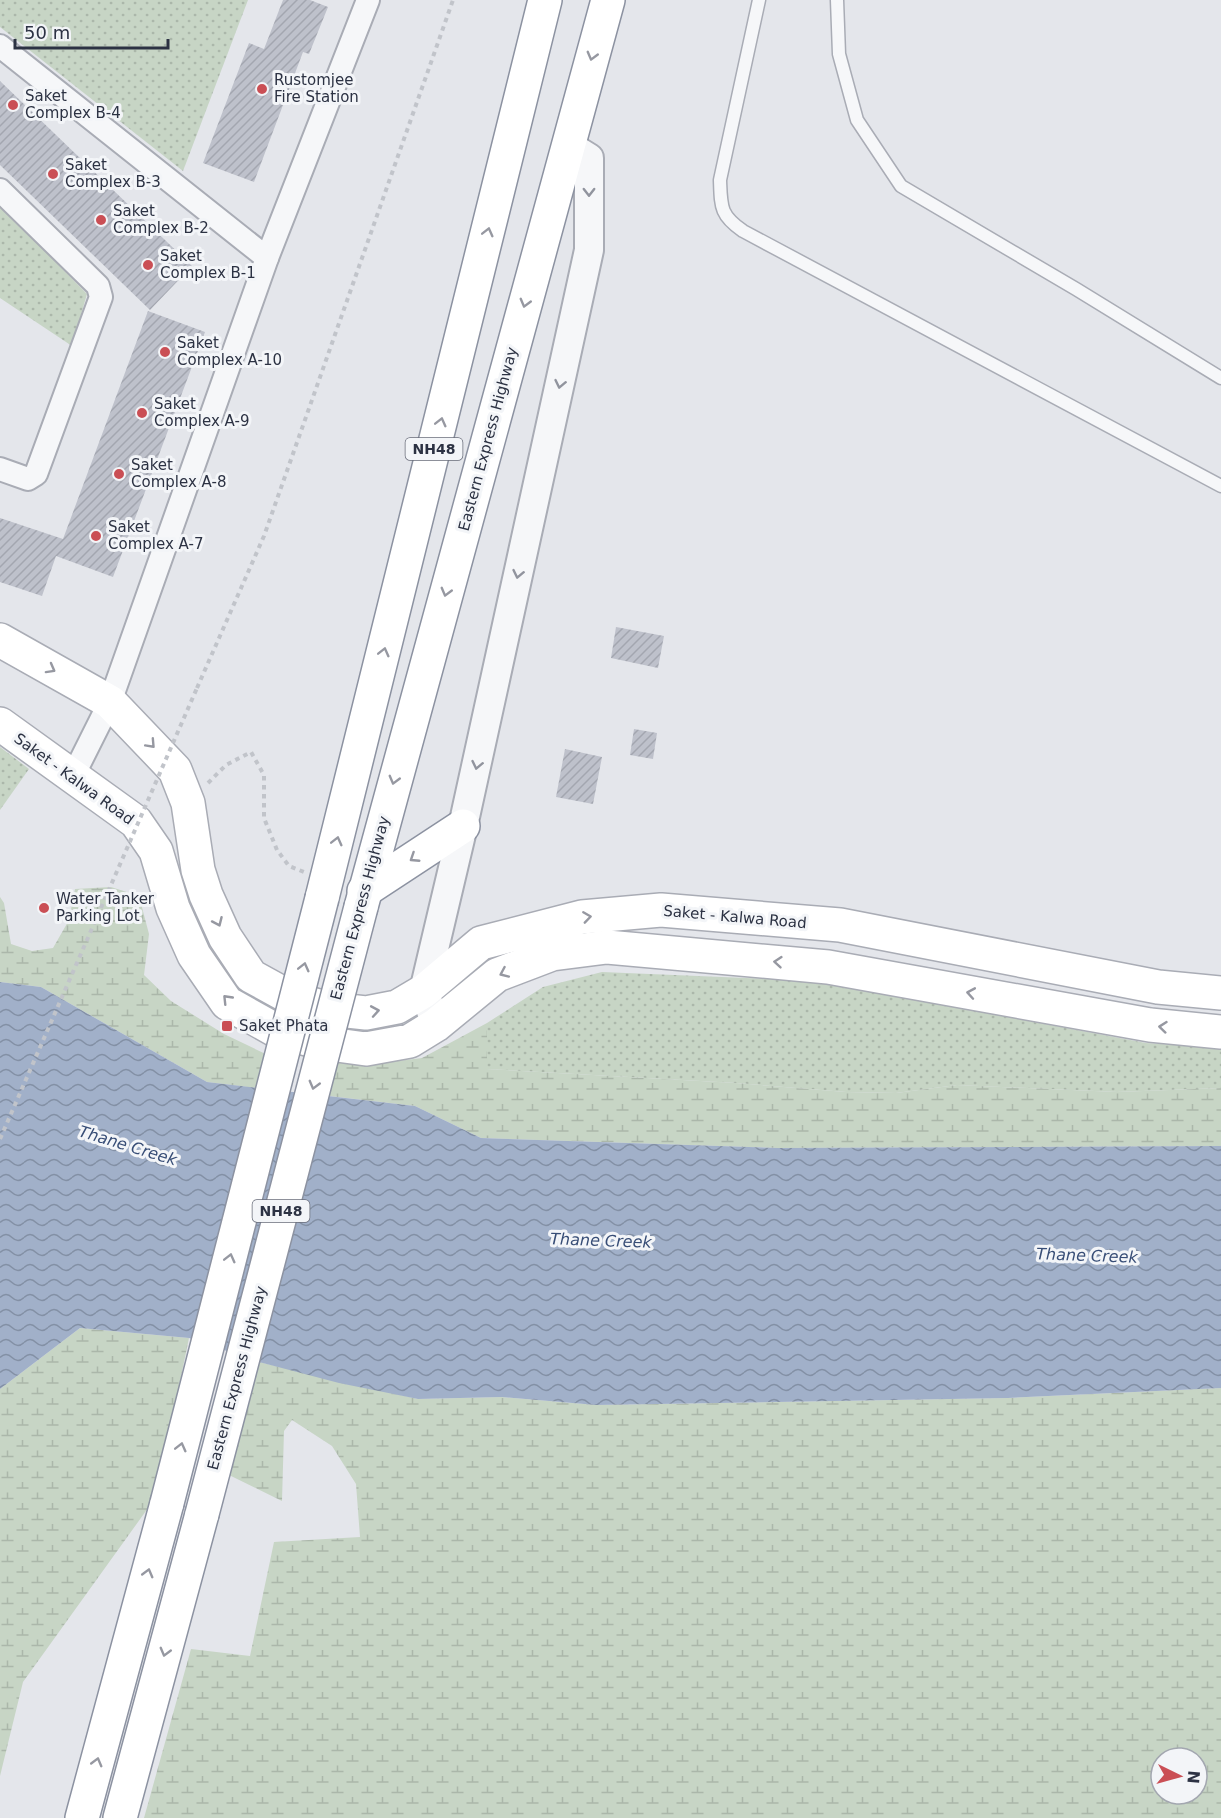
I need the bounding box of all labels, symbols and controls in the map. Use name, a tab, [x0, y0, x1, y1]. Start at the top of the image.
scale bar	[15, 12, 168, 50]
text: 50 m	[24, 22, 70, 43]
one-way arrow	[587, 51, 600, 61]
place label: Rustomjee Fire Station	[274, 71, 359, 106]
marker: Rustomjee Fire Station	[255, 82, 269, 96]
place label: Saket Complex B-4	[25, 87, 121, 122]
marker: Saket Complex B-4	[6, 98, 20, 112]
place label: Saket Complex B-3	[65, 156, 161, 191]
marker: Saket Complex B-3	[46, 167, 60, 181]
one-way arrow	[583, 187, 595, 196]
place label: Saket Complex B-2	[113, 202, 209, 237]
marker: Saket Complex B-2	[94, 213, 108, 227]
one-way arrow	[480, 228, 493, 238]
place label: Saket Complex B-1	[160, 247, 256, 282]
marker: Saket Complex B-1	[141, 258, 155, 272]
one-way arrow	[520, 297, 532, 308]
place label: Saket Complex A-10	[177, 334, 282, 369]
marker: Saket Complex A-10	[158, 345, 172, 359]
street label: Eastern Express Highway	[455, 345, 521, 533]
one-way arrow	[554, 379, 567, 389]
place label: Saket Complex A-9	[154, 395, 249, 430]
marker: Saket Complex A-9	[135, 406, 149, 420]
one-way arrow	[433, 417, 446, 427]
road number: NH48	[406, 438, 462, 460]
place label: Saket Complex A-8	[131, 456, 226, 491]
marker: Saket Complex A-8	[112, 467, 126, 481]
place label: Saket Complex A-7	[108, 518, 203, 553]
marker: Saket Complex A-7	[89, 529, 103, 543]
one-way arrow	[513, 569, 526, 579]
one-way arrow	[440, 587, 453, 597]
one-way arrow	[376, 647, 389, 657]
one-way arrow	[45, 662, 55, 673]
street label: Saket - Kalwa Road	[11, 729, 137, 829]
one-way arrow	[144, 737, 155, 747]
one-way arrow	[471, 760, 484, 770]
one-way arrow	[389, 774, 401, 785]
street label: Eastern Express Highway	[327, 814, 393, 1002]
one-way arrow	[329, 836, 342, 846]
one-way arrow	[410, 851, 421, 862]
place label: Water Tanker Parking Lot	[56, 890, 155, 925]
marker: Water Tanker Parking Lot	[37, 901, 51, 915]
street label: Saket - Kalwa Road	[663, 902, 807, 932]
one-way arrow	[582, 912, 591, 924]
one-way arrow	[211, 916, 223, 927]
one-way arrow	[774, 956, 783, 969]
one-way arrow	[297, 962, 310, 972]
one-way arrow	[500, 966, 511, 978]
one-way arrow	[966, 987, 976, 1000]
one-way arrow	[223, 995, 234, 1006]
one-way arrow	[370, 1005, 380, 1018]
place label: Saket Phata	[239, 1017, 329, 1035]
marker: Saket Phata	[220, 1019, 234, 1033]
one-way arrow	[1158, 1021, 1167, 1034]
one-way arrow	[309, 1079, 321, 1090]
water label: Thane Creek	[77, 1122, 180, 1170]
road number: NH48	[252, 1200, 310, 1222]
water label: Thane Creek	[550, 1229, 653, 1252]
water label: Thane Creek	[1036, 1244, 1139, 1267]
one-way arrow	[222, 1253, 235, 1263]
street label: Eastern Express Highway	[204, 1284, 270, 1472]
one-way arrow	[174, 1442, 187, 1452]
one-way arrow	[141, 1568, 153, 1579]
one-way arrow	[160, 1646, 172, 1657]
north arrow	[1149, 1746, 1209, 1806]
one-way arrow	[90, 1757, 102, 1767]
text: N	[1183, 1770, 1203, 1785]

